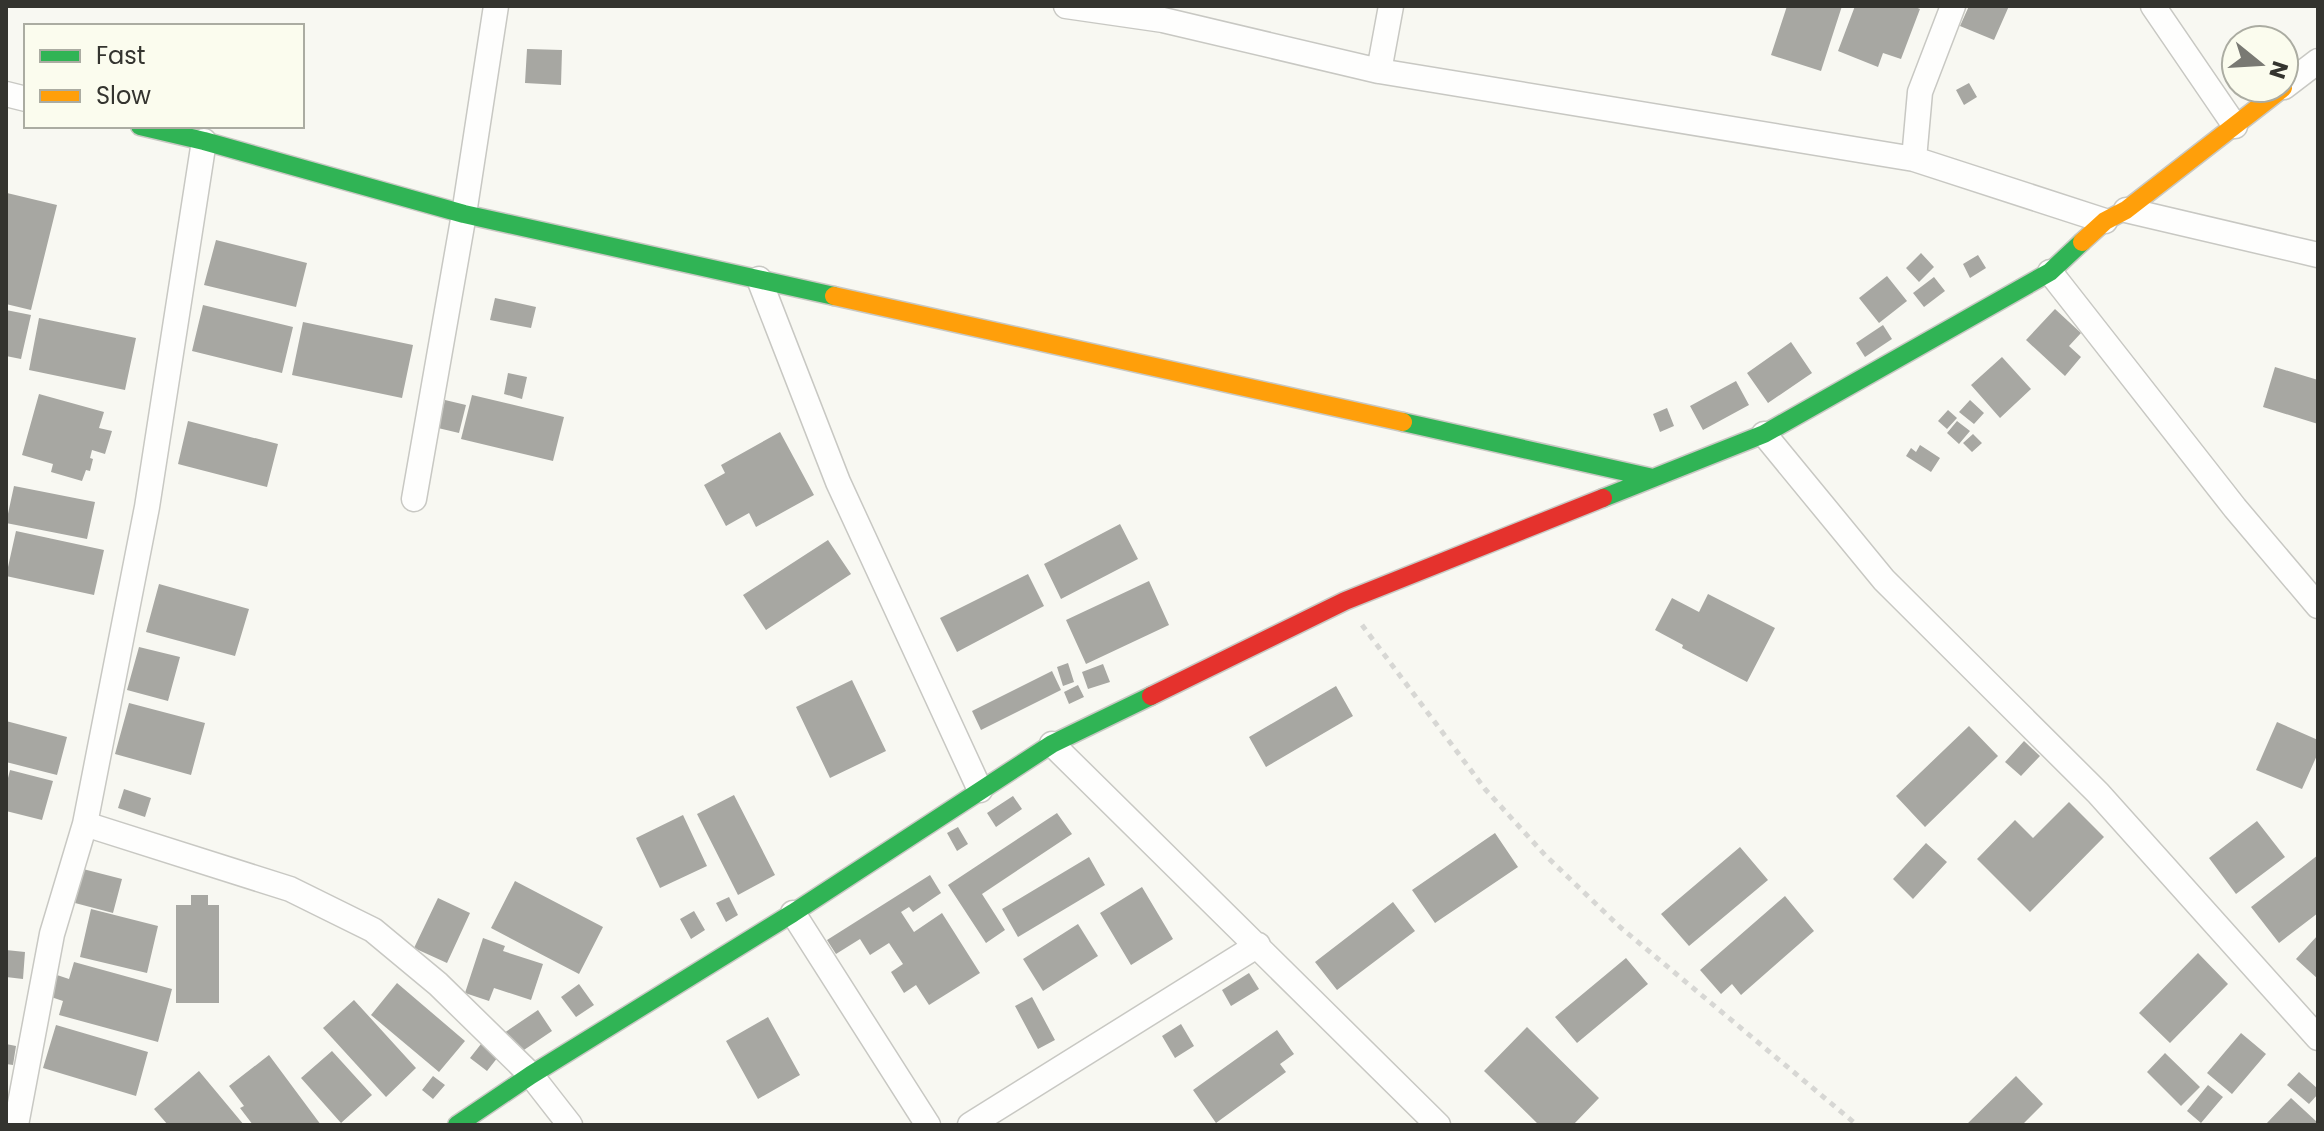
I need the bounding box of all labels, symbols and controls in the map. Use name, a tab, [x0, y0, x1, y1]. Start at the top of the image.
legend	[24, 24, 304, 128]
north arrow	[2220, 24, 2300, 104]
text: Fast	[96, 39, 146, 72]
text: N	[2261, 57, 2296, 83]
text: Slow	[96, 79, 151, 112]

